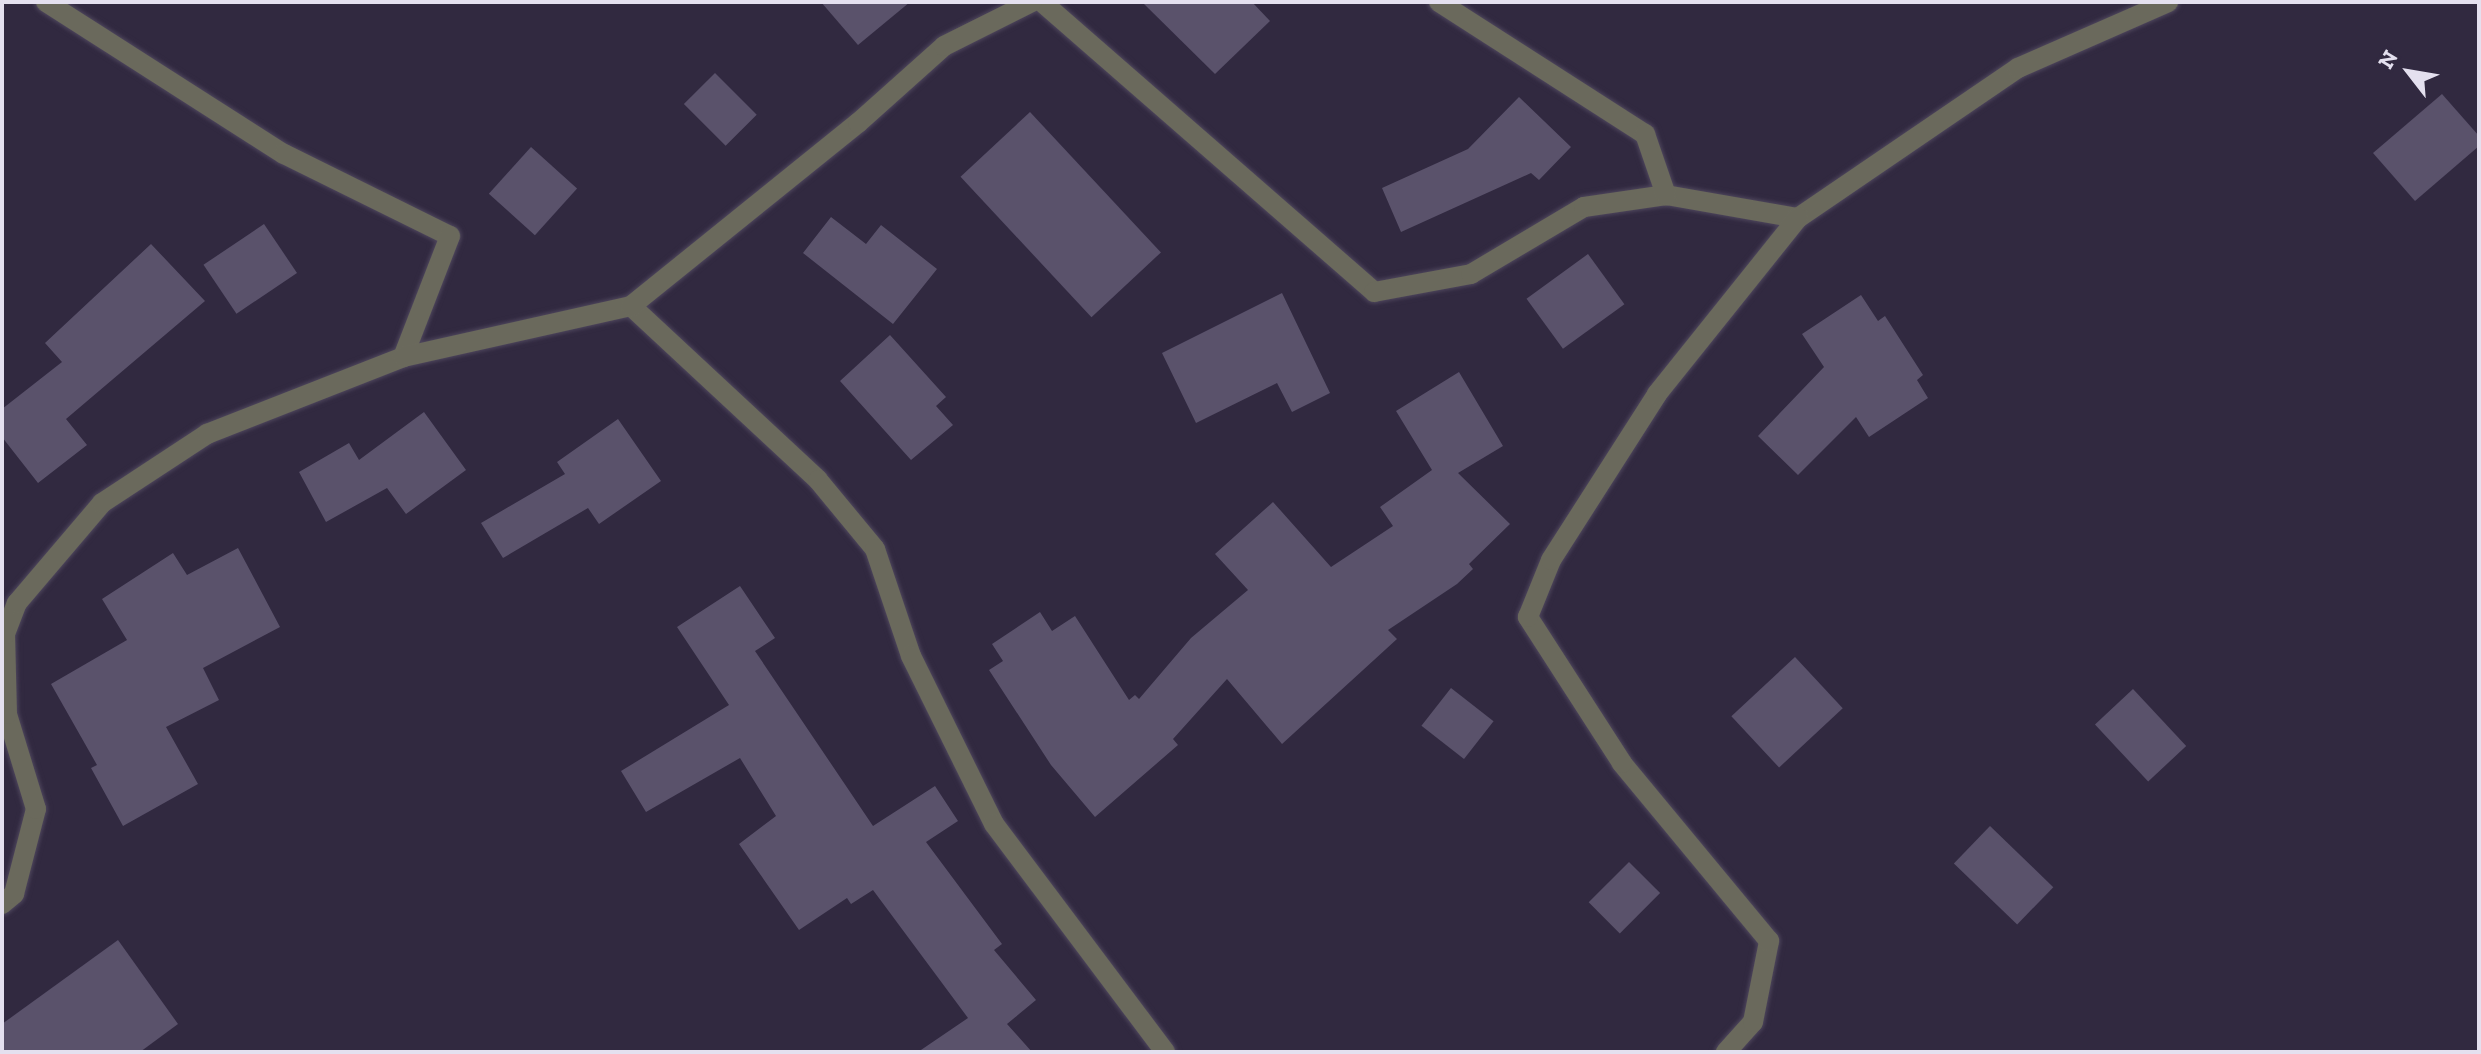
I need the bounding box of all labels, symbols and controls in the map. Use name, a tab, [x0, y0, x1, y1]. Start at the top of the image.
north arrow	[2369, 32, 2449, 112]
text: N	[2372, 45, 2404, 74]

